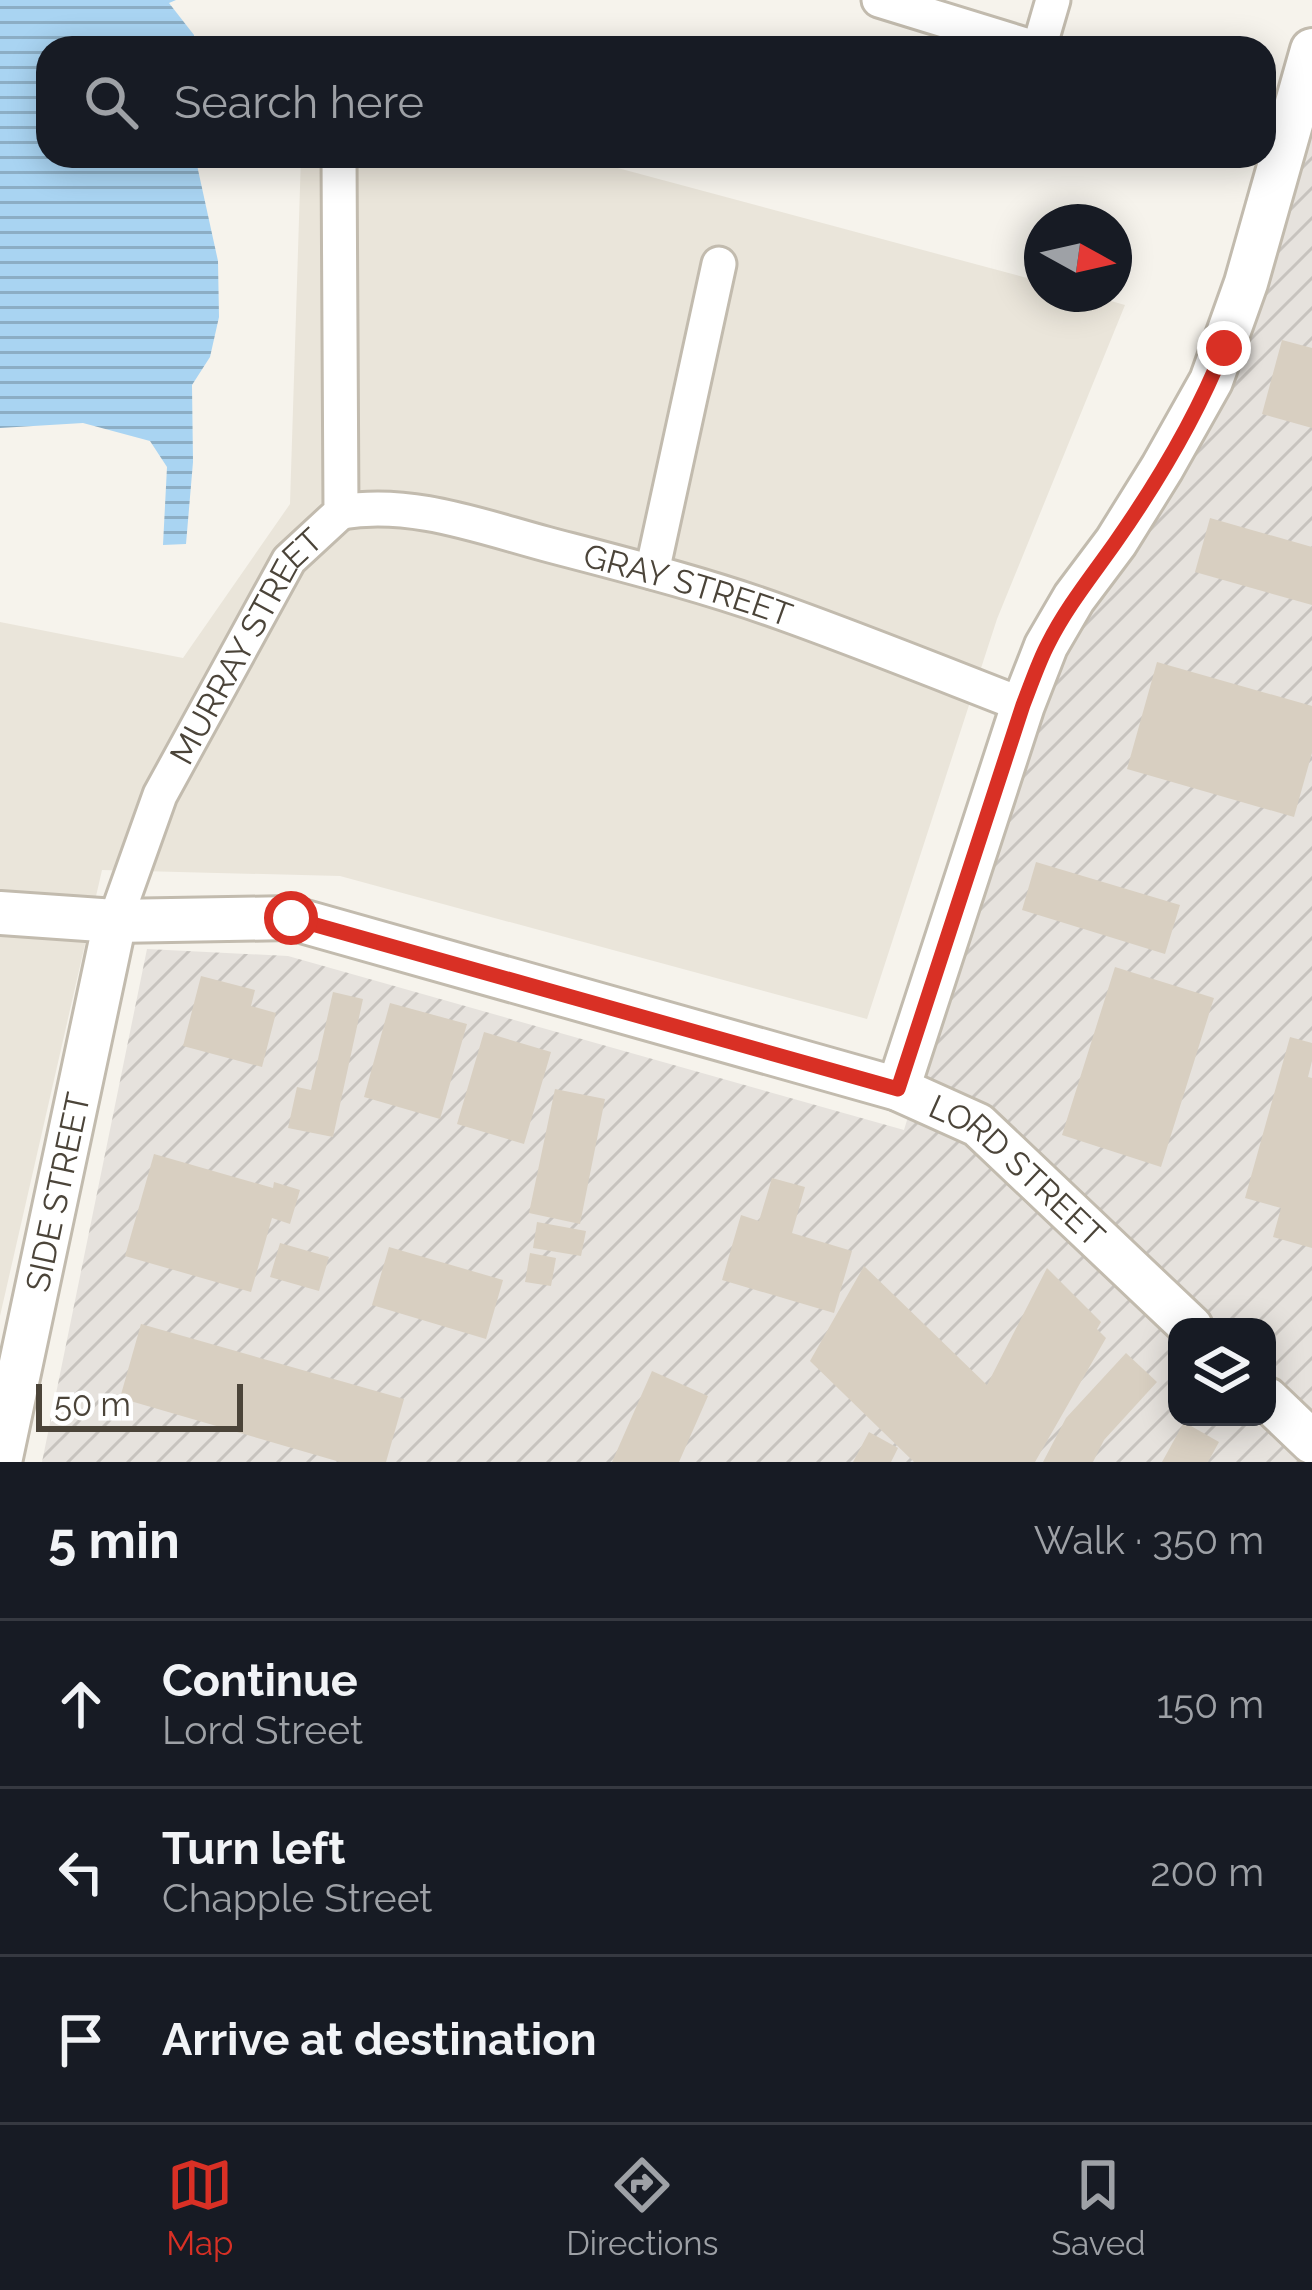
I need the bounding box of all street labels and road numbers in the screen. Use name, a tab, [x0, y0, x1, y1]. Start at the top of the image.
street label: MURRAY STREET	[161, 520, 330, 771]
street label: GRAY STREET	[580, 535, 798, 634]
street label: LORD STREET	[923, 1086, 1113, 1255]
street label: SIDE STREET	[17, 1089, 98, 1295]

